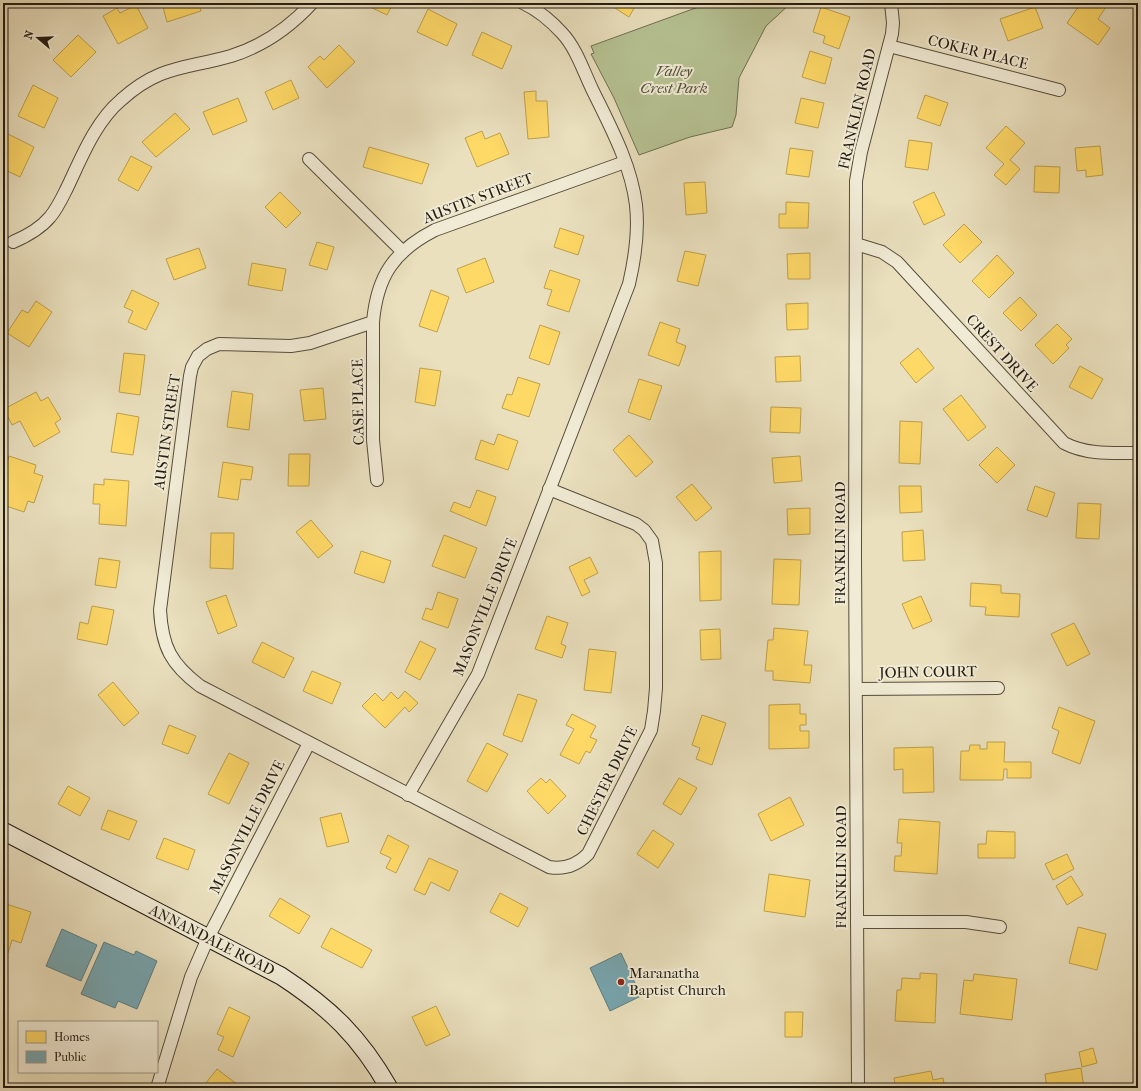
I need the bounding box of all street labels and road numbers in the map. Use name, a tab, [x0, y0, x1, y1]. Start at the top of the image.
street label: COKER PLACE	[926, 31, 1030, 73]
street label: FRANKLIN ROAD	[834, 47, 880, 171]
street label: AUSTIN STREET	[419, 168, 536, 228]
street label: CREST DRIVE	[962, 310, 1042, 396]
street label: CASE PLACE	[348, 358, 368, 446]
street label: AUSTIN STREET	[150, 372, 184, 492]
street label: FRANKLIN ROAD	[831, 481, 849, 605]
street label: MASONVILLE DRIVE	[449, 535, 521, 679]
street label: JOHN COURT	[878, 662, 978, 682]
street label: CHESTER DRIVE	[573, 723, 641, 839]
street label: MASONVILLE DRIVE	[206, 757, 288, 897]
street label: FRANKLIN ROAD	[832, 805, 850, 929]
street label: ANNANDALE ROAD	[145, 900, 278, 980]

